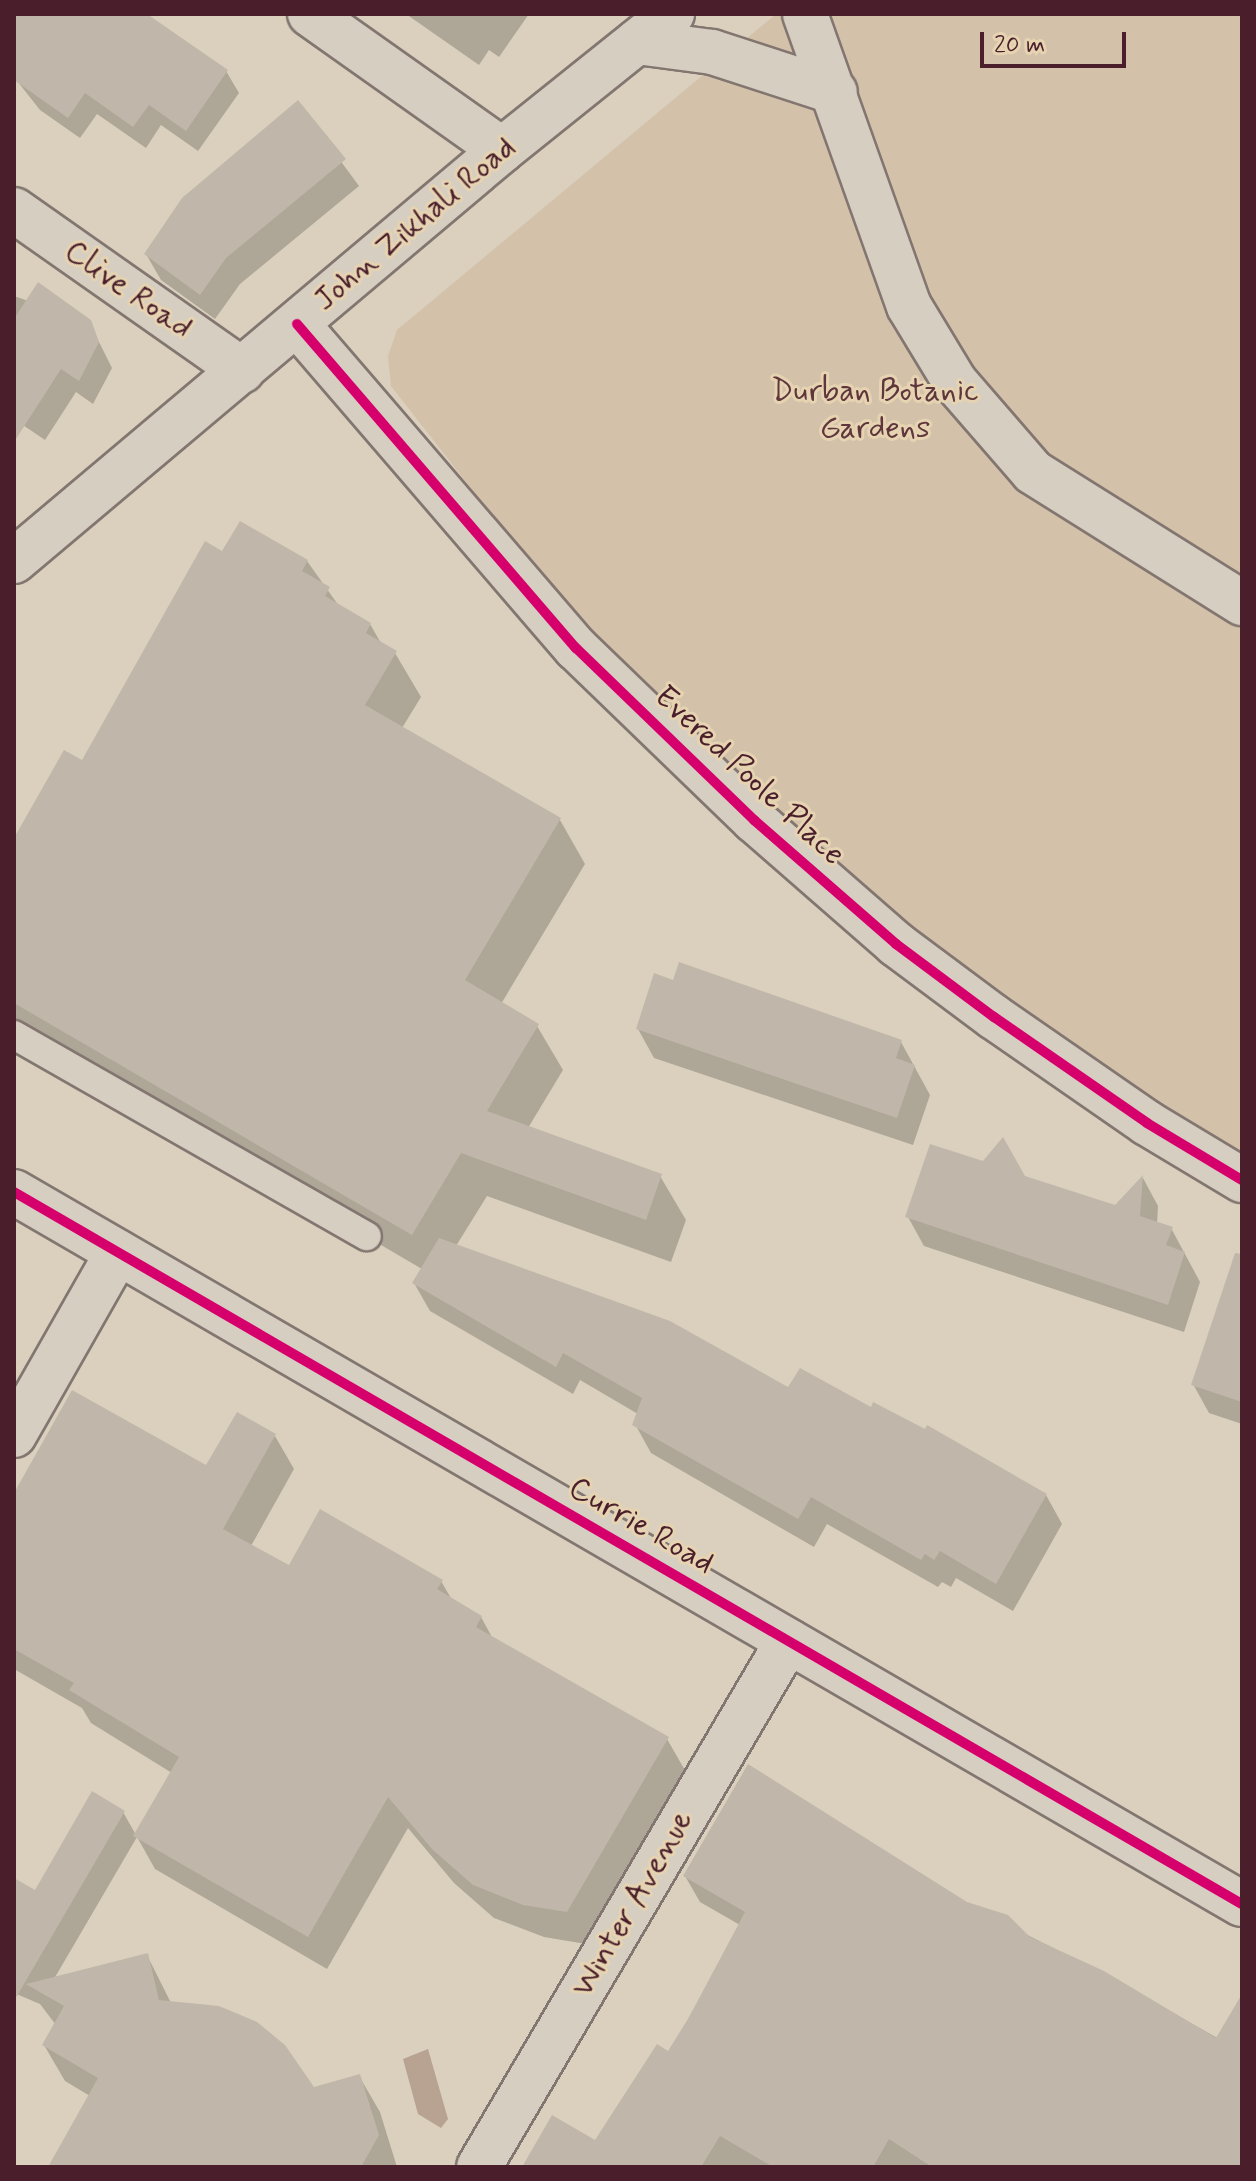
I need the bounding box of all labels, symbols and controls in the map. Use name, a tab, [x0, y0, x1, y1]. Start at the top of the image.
scale bar	[984, 16, 1130, 66]
text: 20 m	[994, 30, 1045, 61]
street label: John Zikhali Road	[306, 129, 524, 319]
street label: Clive Road	[58, 233, 198, 347]
park label: Durban Botanic Gardens	[769, 373, 981, 448]
street label: Evered Poole Place	[647, 679, 851, 873]
street label: Currie Road	[561, 1469, 721, 1583]
street label: Winter Avenue	[565, 1805, 701, 2003]

